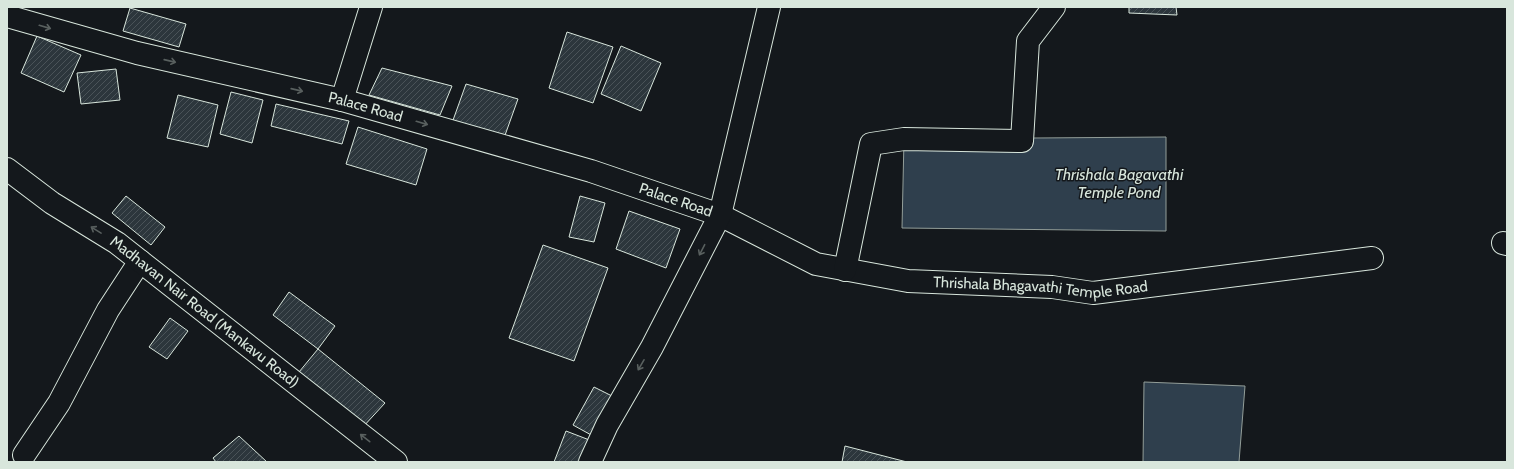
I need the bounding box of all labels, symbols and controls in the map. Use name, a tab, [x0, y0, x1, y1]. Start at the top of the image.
one-way arrow	[38, 24, 51, 31]
one-way arrow	[163, 57, 176, 65]
one-way arrow	[290, 86, 303, 94]
street label: Palace Road	[327, 88, 405, 126]
one-way arrow	[416, 120, 429, 127]
water label: Thrishala Bagavathi Temple Pond	[1055, 165, 1184, 202]
street label: Palace Road	[637, 179, 715, 221]
one-way arrow	[90, 226, 102, 234]
street label: Madhavan Nair Road (Mankavu Road)	[107, 232, 303, 391]
one-way arrow	[698, 243, 705, 255]
street label: Thrishala Bhagavathi Temple Road	[933, 273, 1149, 302]
one-way arrow	[637, 359, 645, 371]
one-way arrow	[360, 433, 371, 442]

